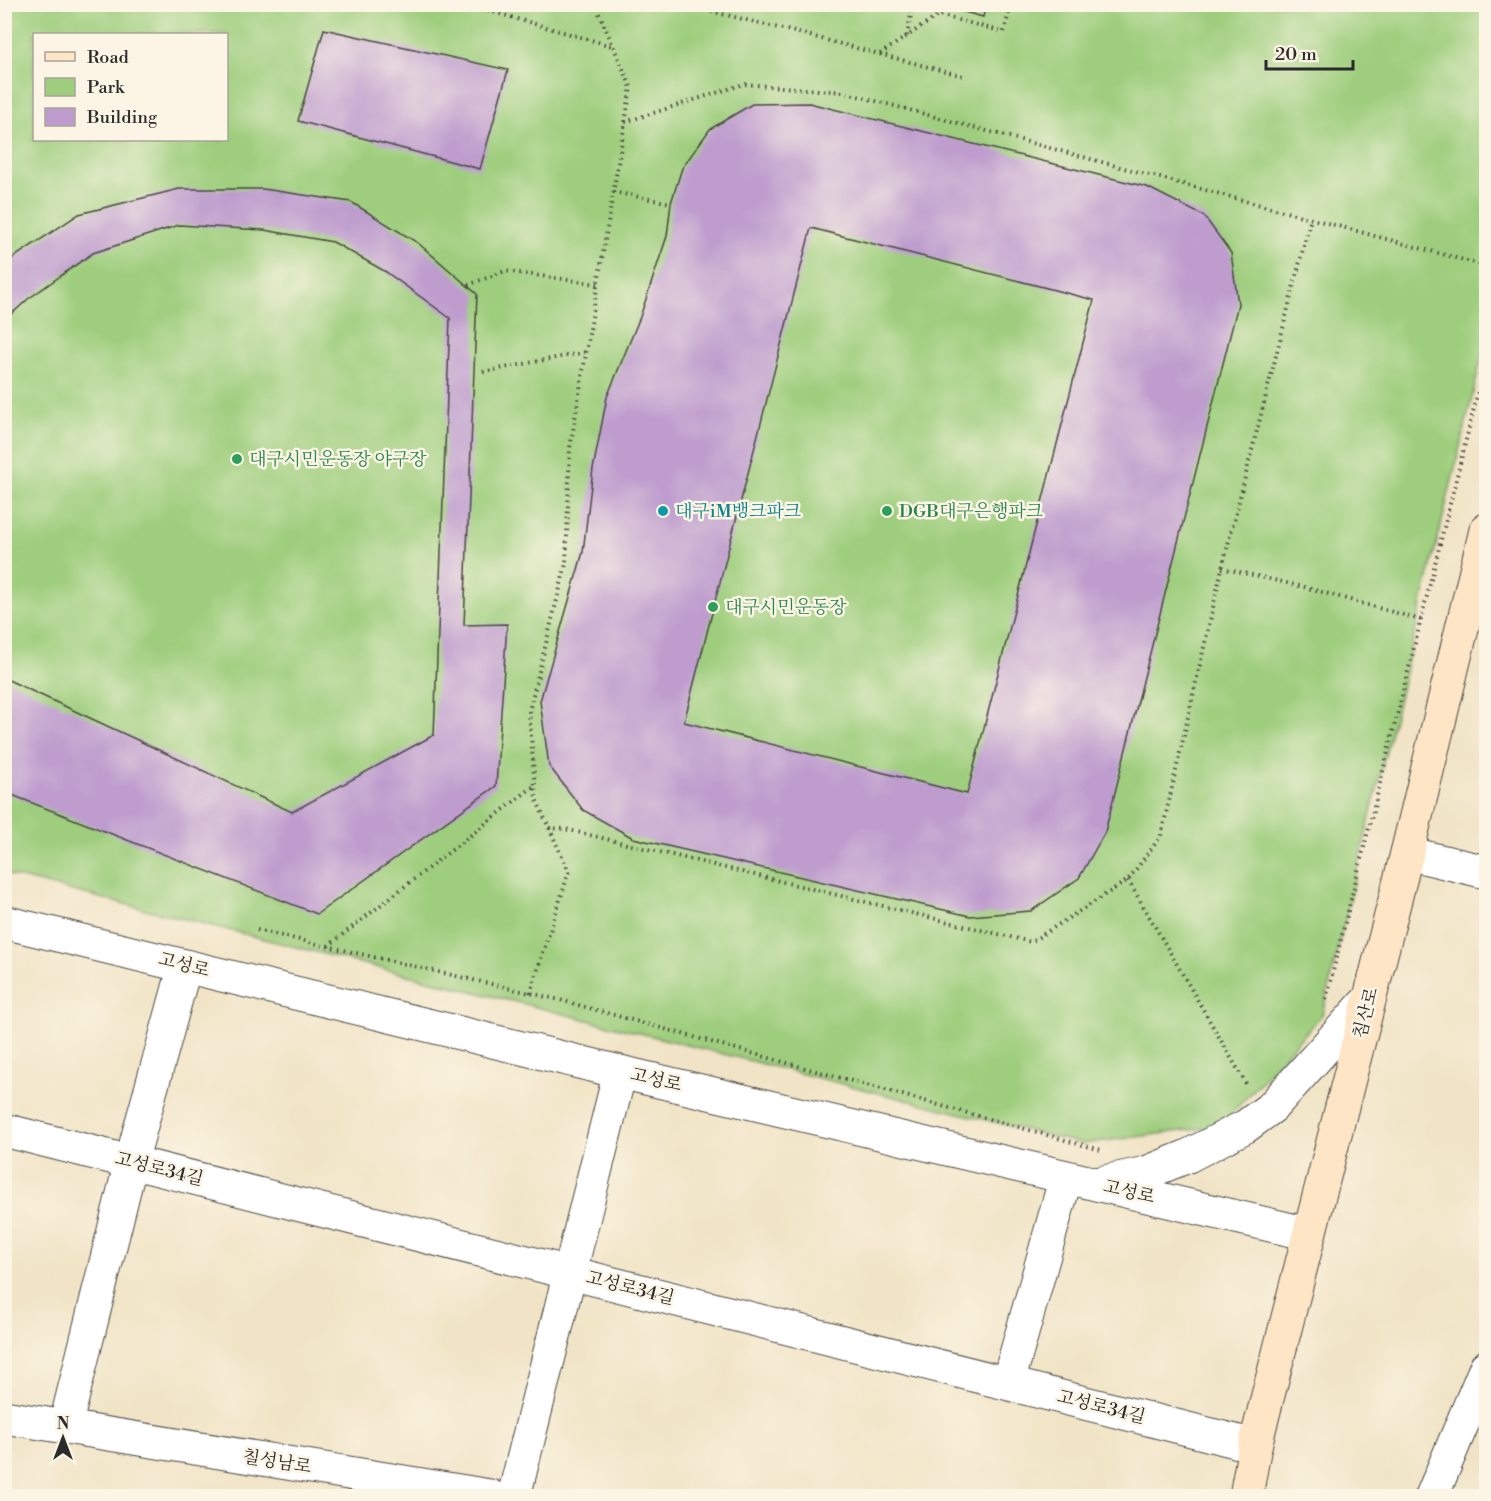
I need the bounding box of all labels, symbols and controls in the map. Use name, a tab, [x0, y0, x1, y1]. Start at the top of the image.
legend	[33, 33, 228, 141]
scale bar	[1266, 33, 1353, 71]
text: 20 m	[1275, 43, 1317, 66]
text: Road	[87, 46, 130, 69]
text: Park	[87, 76, 126, 99]
text: Building	[86, 106, 158, 129]
place label: 대구시민운동장 야구장	[249, 448, 427, 471]
marker: 대구시민운동장 야구장	[230, 452, 244, 466]
place label: 대구iM뱅크파크	[675, 500, 802, 523]
place label: DGB대구은행파크	[899, 500, 1044, 523]
marker: 대구iM뱅크파크	[656, 504, 670, 518]
marker: DGB대구은행파크	[880, 504, 894, 518]
place label: 대구시민운동장	[725, 596, 847, 619]
marker: 대구시민운동장	[706, 600, 720, 614]
street label: 고성로	[156, 948, 212, 982]
street label: 침산로	[1349, 985, 1383, 1041]
street label: 고성로	[628, 1063, 684, 1097]
street label: 고성로34길	[112, 1147, 206, 1191]
street label: 고성로	[1101, 1175, 1157, 1209]
street label: 고성로34길	[583, 1266, 677, 1310]
street label: 고성로34길	[1054, 1385, 1148, 1429]
north arrow	[33, 1408, 93, 1468]
text: N	[57, 1414, 70, 1434]
street label: 칠성남로	[241, 1445, 313, 1479]

